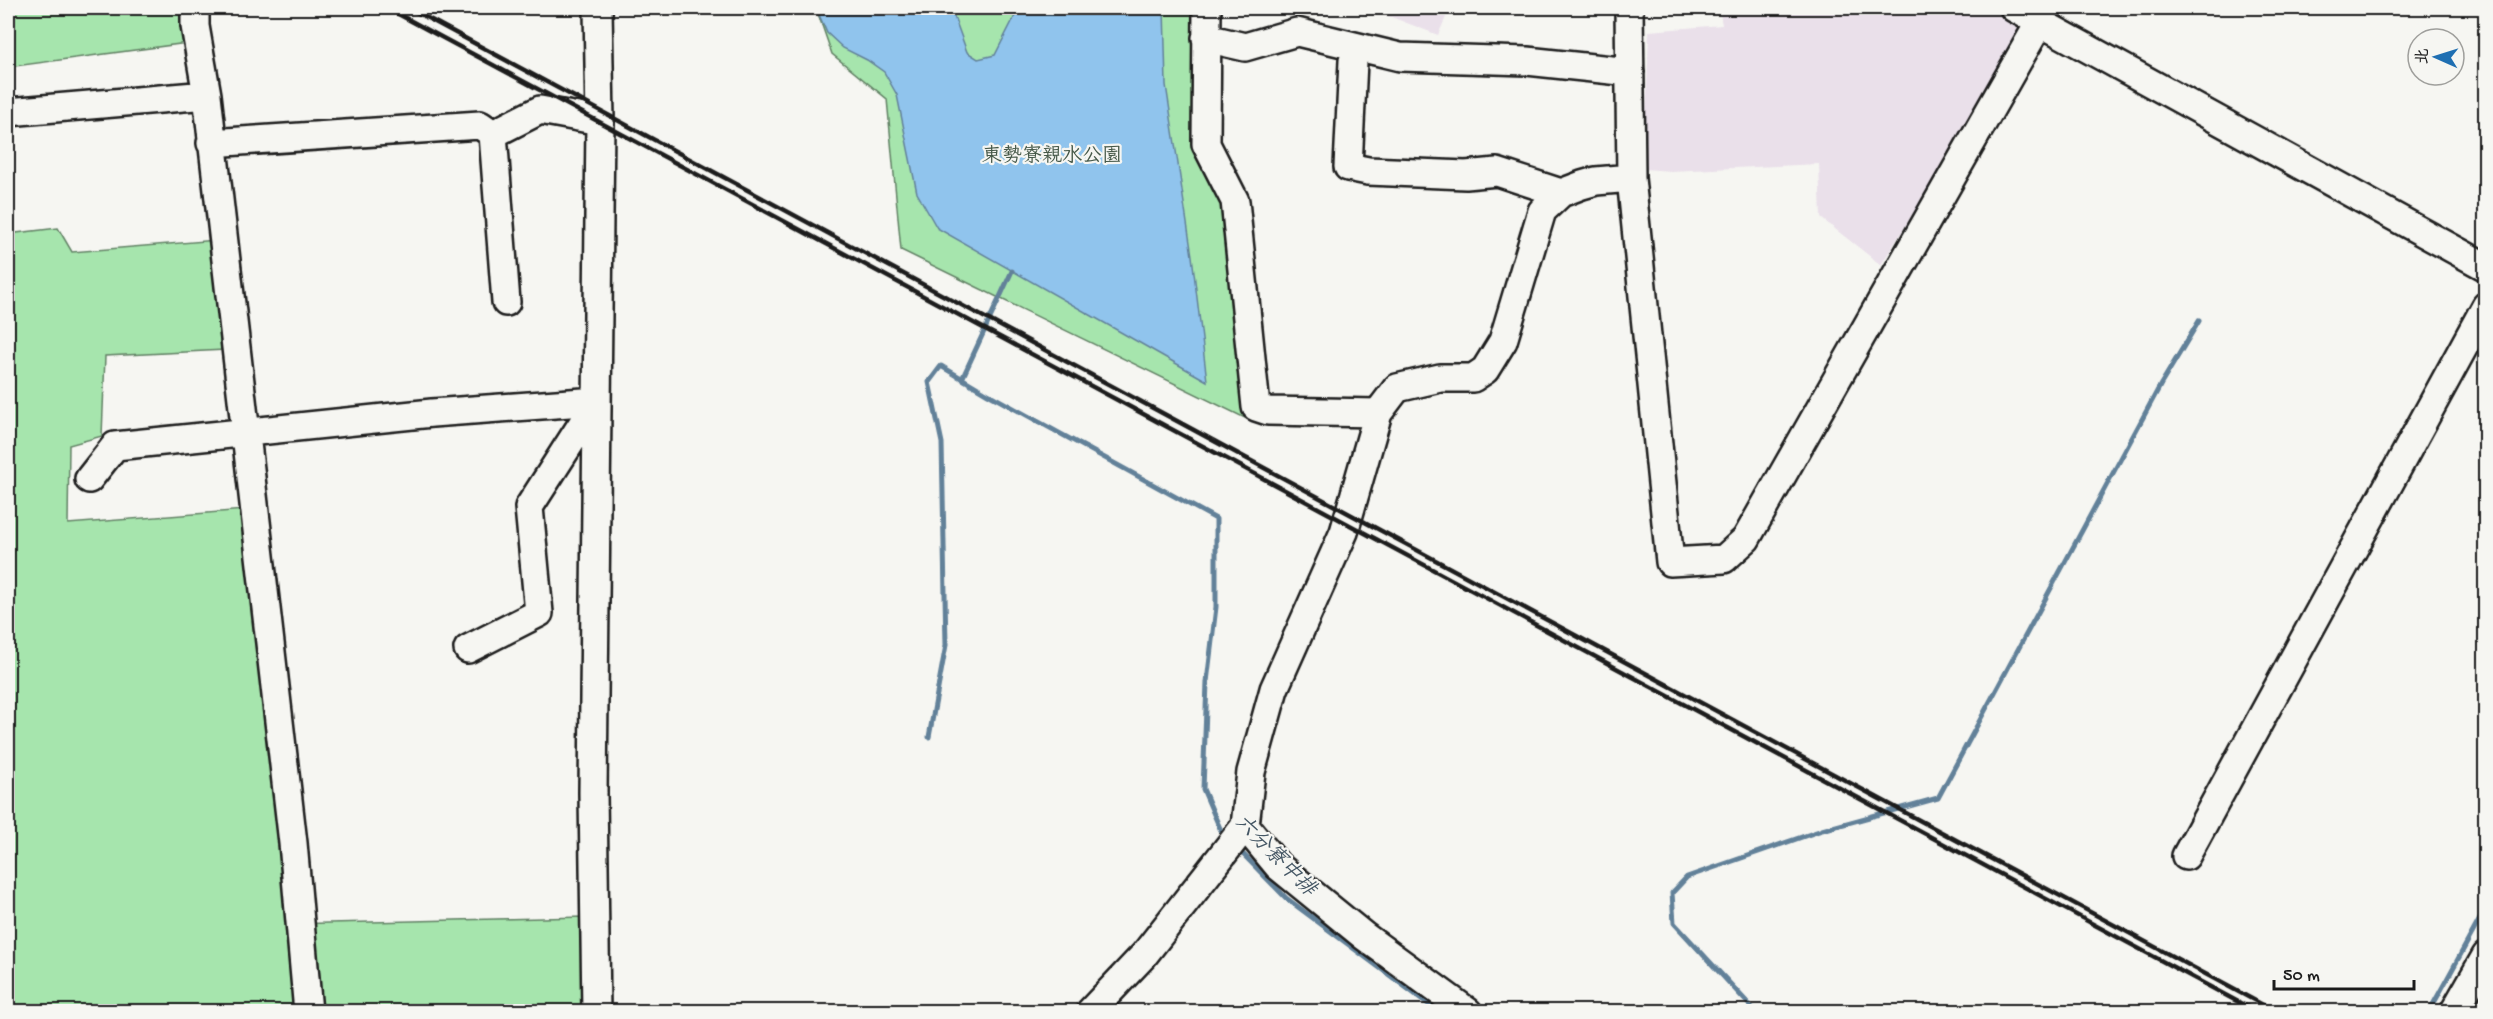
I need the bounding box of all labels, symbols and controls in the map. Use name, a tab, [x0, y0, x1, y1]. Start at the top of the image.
north arrow	[2406, 27, 2466, 87]
text: 北	[2414, 48, 2434, 65]
park label: 東勢寮親水公園	[982, 144, 1122, 169]
water label: 六分寮中排	[1228, 810, 1323, 904]
scale bar	[2274, 953, 2414, 991]
text: 50 m	[2283, 966, 2320, 987]

